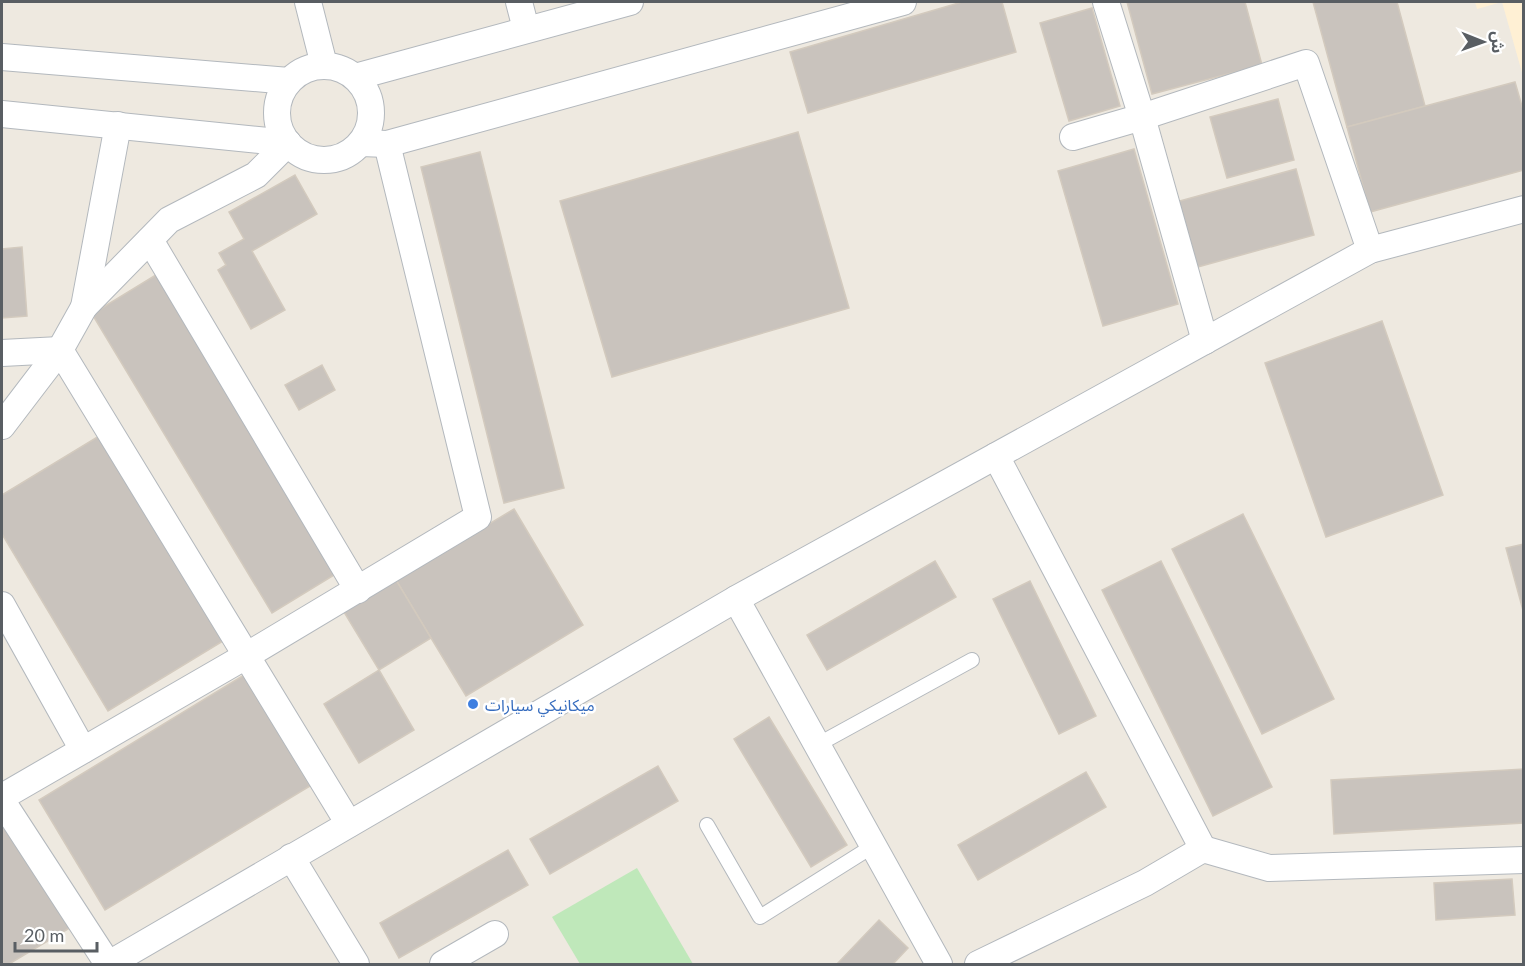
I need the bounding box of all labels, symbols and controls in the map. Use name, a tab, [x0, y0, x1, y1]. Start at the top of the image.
north arrow	[1453, 12, 1513, 72]
text: ش	[1488, 31, 1508, 53]
place label: ميكانيكي سيارات	[485, 695, 595, 717]
marker: ميكانيكي سيارات	[466, 697, 480, 711]
scale bar	[15, 915, 98, 953]
text: 20 m	[24, 924, 64, 946]

